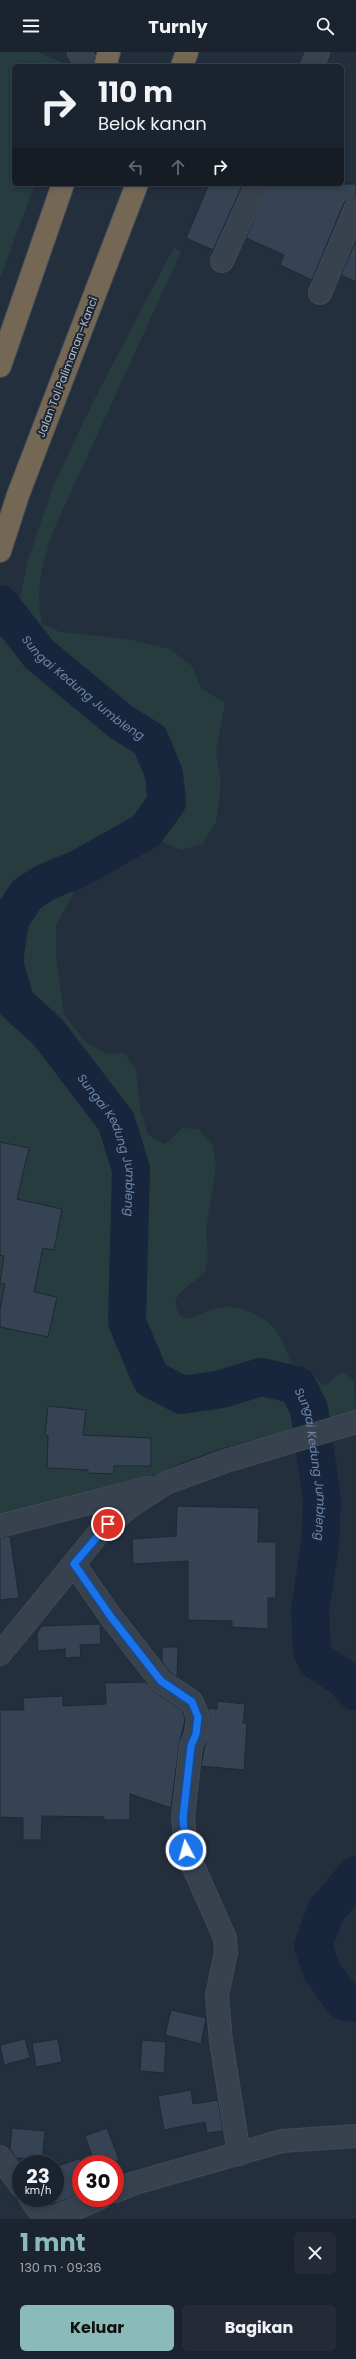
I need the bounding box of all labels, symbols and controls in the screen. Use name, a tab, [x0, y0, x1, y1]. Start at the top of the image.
text: Turnly	[148, 14, 208, 39]
icon: menu	[20, 15, 42, 37]
icon: search	[314, 15, 336, 37]
text: 110 m	[98, 73, 173, 112]
icon: right	[32, 80, 84, 132]
text: Belok kanan	[98, 111, 207, 136]
icon: left	[125, 156, 147, 178]
icon: ahead	[167, 156, 189, 178]
icon: right	[209, 156, 231, 178]
street label: Jalan Tol Palimanan–Kanci	[33, 294, 101, 440]
water label: Sungai Kedung Jumbleng	[19, 631, 148, 743]
water label: Sungai Kedung Jumbleng	[74, 1070, 139, 1217]
water label: Sungai Kedung Jumbleng	[291, 1385, 331, 1541]
pin	[91, 1507, 125, 1541]
icon: arrive	[97, 1513, 119, 1535]
position arrow	[165, 1829, 207, 1871]
speed limit sign: 30	[72, 2155, 124, 2207]
text: 23	[26, 2162, 50, 2190]
text: km/h	[25, 2183, 51, 2198]
text: 1 mnt	[20, 2226, 85, 2259]
button: close	[294, 2232, 336, 2274]
text: 130 m · 09:36	[20, 2258, 102, 2277]
button: Keluar	[20, 2305, 174, 2351]
button: Bagikan	[182, 2305, 336, 2351]

